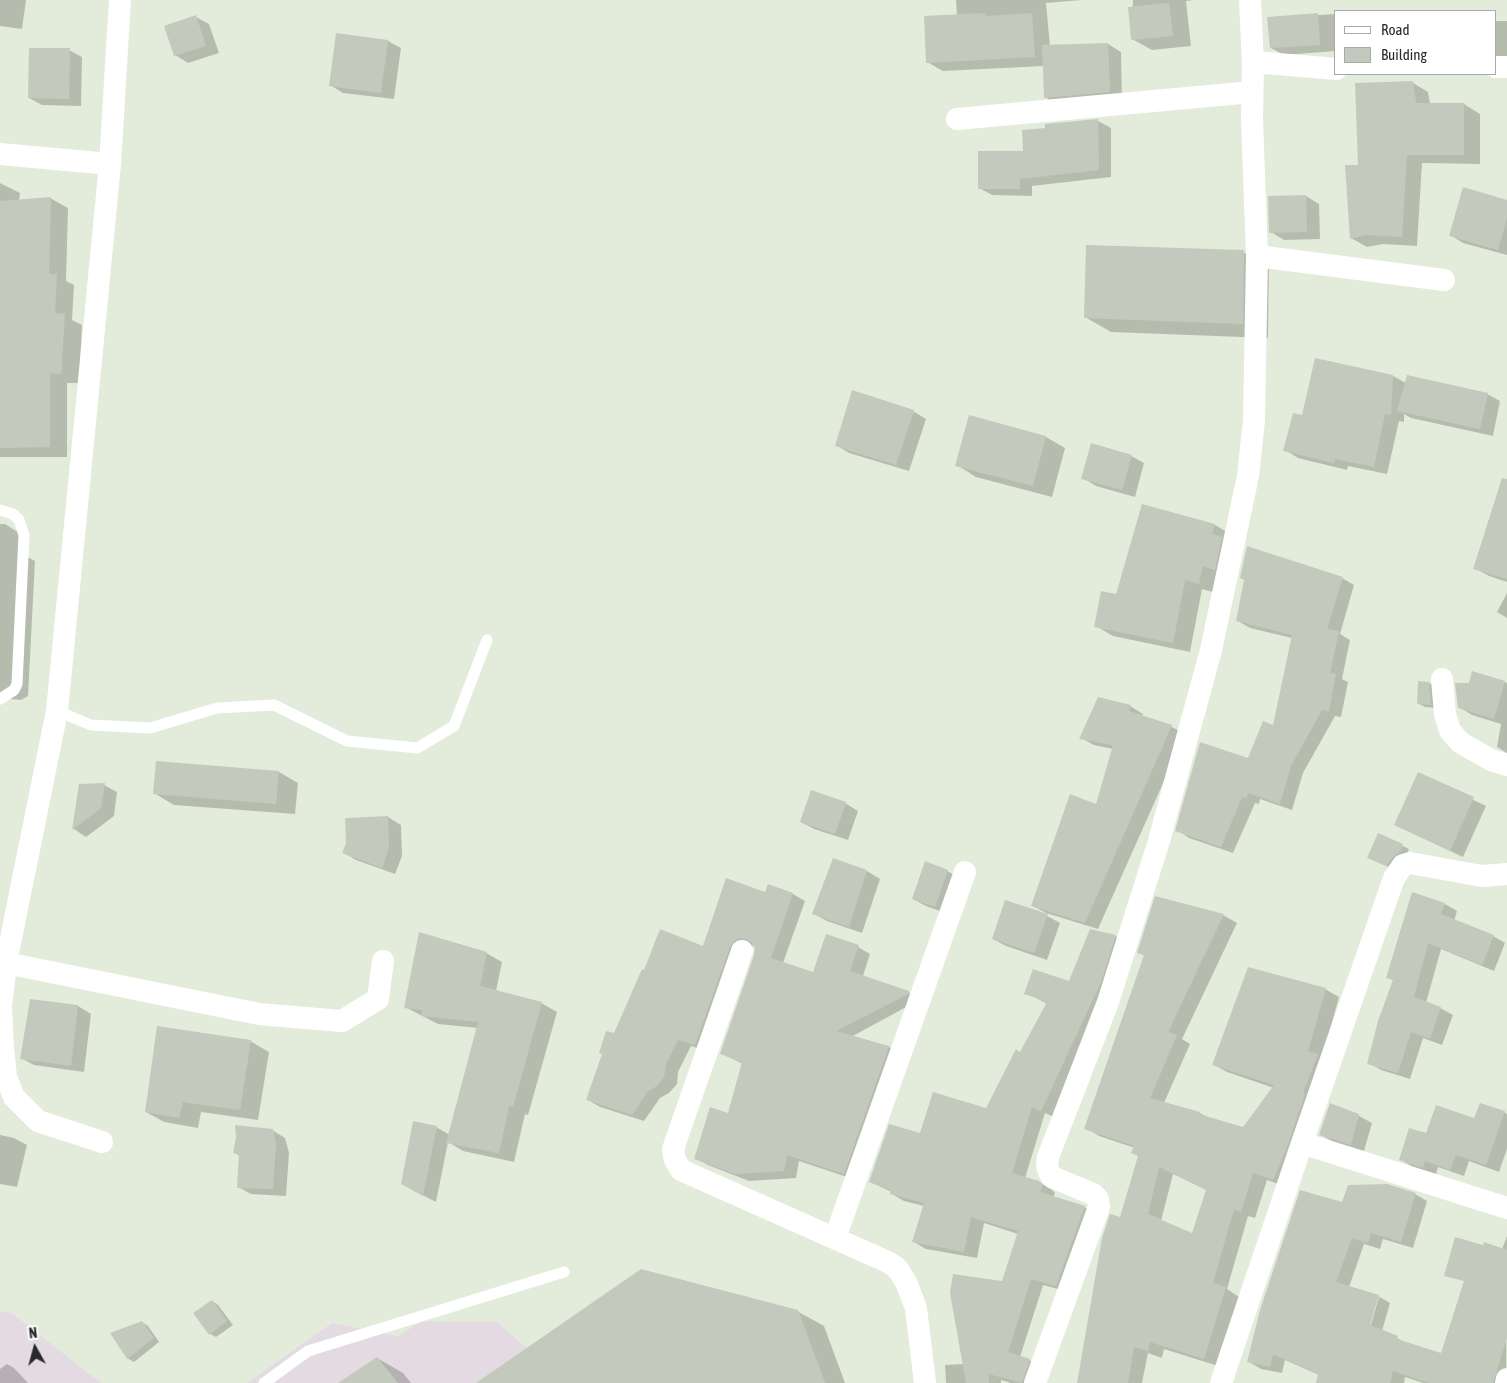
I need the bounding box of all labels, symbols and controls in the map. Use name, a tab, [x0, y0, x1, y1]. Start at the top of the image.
legend	[1334, 10, 1497, 75]
text: Road	[1381, 21, 1410, 38]
text: Building	[1381, 46, 1427, 63]
north arrow	[10, 1323, 60, 1373]
text: N	[28, 1325, 38, 1342]

